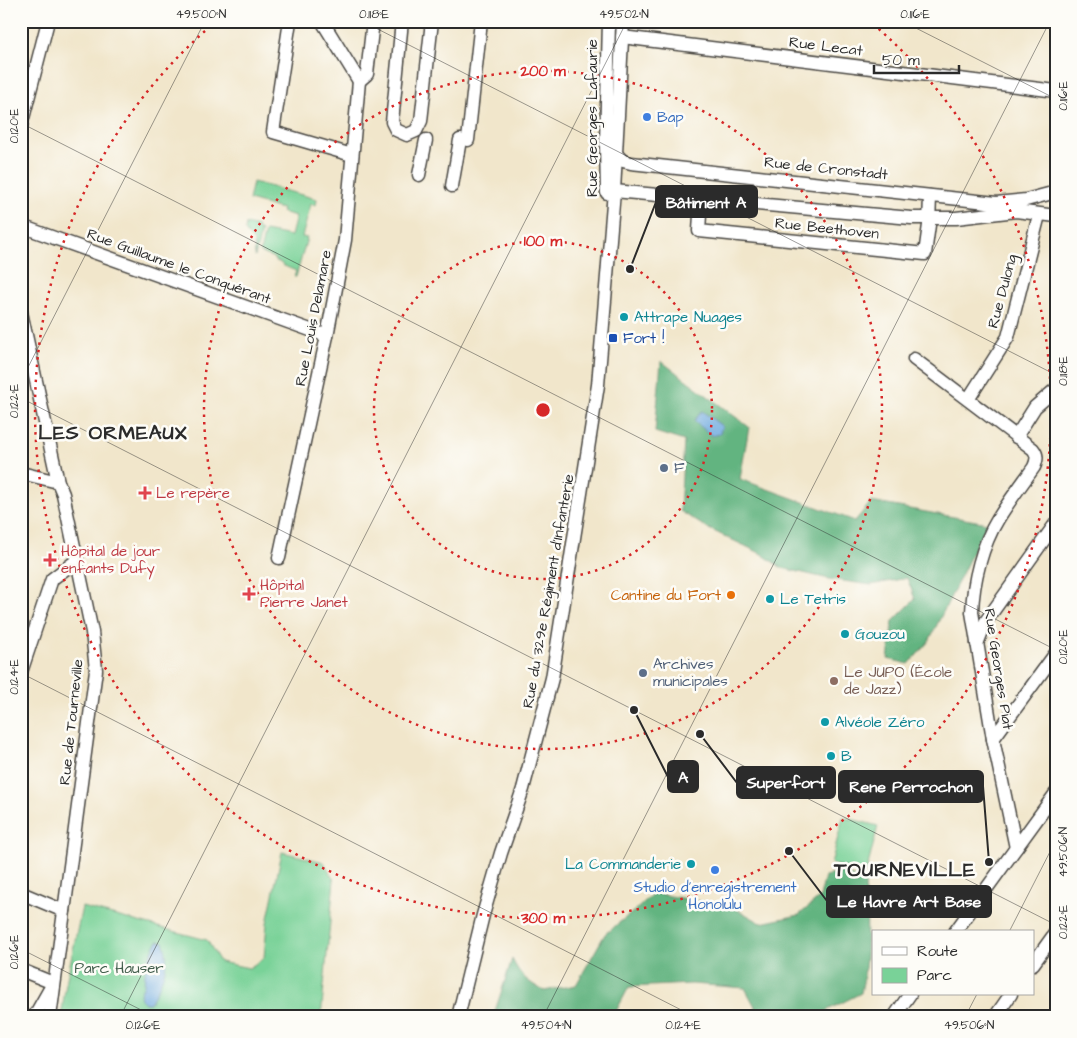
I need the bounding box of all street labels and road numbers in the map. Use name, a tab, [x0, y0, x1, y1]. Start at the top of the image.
street label: Rue Lecat	[788, 32, 864, 61]
street label: Rue Georges Lafaurie	[582, 39, 604, 197]
street label: Rue de Cronstadt	[763, 152, 889, 185]
street label: Rue Beethoven	[774, 213, 881, 244]
street label: Rue Guillaume le Conquérant	[84, 223, 274, 310]
street label: Rue Louis Delamare	[290, 248, 337, 388]
street label: Rue Dulong	[983, 252, 1023, 331]
street label: Rue du 329e Régiment d'Infanterie	[518, 472, 580, 710]
street label: Rue Georges Piat	[978, 607, 1018, 731]
street label: Rue de Tourneville	[54, 658, 89, 786]

